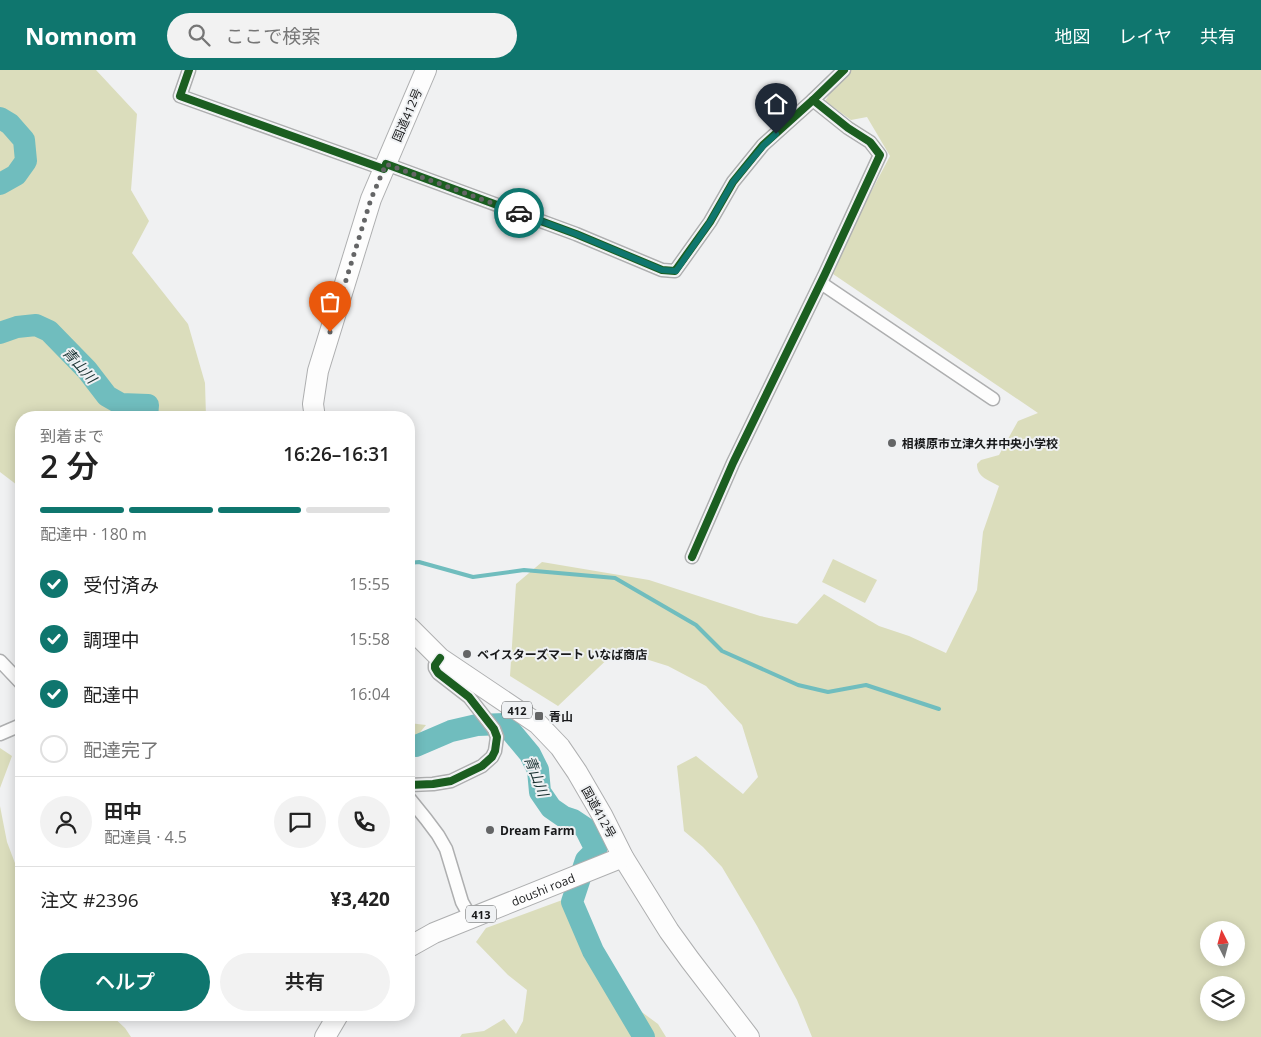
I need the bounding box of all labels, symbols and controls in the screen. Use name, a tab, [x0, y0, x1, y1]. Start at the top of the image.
search box	[167, 13, 517, 58]
text: Nomnom	[25, 19, 137, 52]
icon: search	[185, 21, 213, 49]
text: ここで検索	[225, 23, 320, 49]
text: 地図	[1055, 24, 1091, 48]
text: レイヤ	[1119, 24, 1172, 48]
text: 共有	[1200, 24, 1236, 48]
pin	[755, 83, 797, 134]
street label: 国道412号	[388, 86, 426, 144]
icon: home	[762, 90, 790, 118]
courier	[494, 188, 544, 238]
icon: car	[505, 199, 533, 227]
pin	[309, 281, 351, 332]
icon: bag	[316, 288, 344, 316]
water label: 青山川	[59, 343, 102, 388]
text: 到着まで	[40, 425, 104, 447]
place label: 相模原市立津久井中央小学校	[902, 435, 1058, 452]
marker: 相模原市立津久井中央小学校	[886, 437, 898, 449]
text: 16:26–16:31	[283, 441, 390, 467]
text: 2 分	[40, 444, 99, 487]
text: 配達中 · 180 m	[40, 523, 147, 545]
icon: check	[40, 570, 68, 598]
text: 受付済み	[83, 572, 159, 598]
text: 15:55	[349, 573, 390, 595]
icon: check	[40, 625, 68, 653]
text: 調理中	[83, 627, 140, 653]
text: 15:58	[349, 628, 390, 650]
place label: ベイスターズマート いなば商店	[477, 646, 647, 663]
marker: ベイスターズマート いなば商店	[461, 648, 473, 660]
icon: check	[40, 680, 68, 708]
text: 配達中	[83, 682, 140, 708]
text: 16:04	[349, 683, 390, 705]
road number: 412	[502, 702, 532, 718]
place label: 青山	[549, 708, 573, 725]
marker: 青山	[533, 710, 545, 722]
text: 配達完了	[83, 737, 159, 763]
water label: 青山川	[521, 753, 554, 801]
street label: 国道412号	[578, 783, 620, 841]
button: person	[40, 796, 92, 848]
button: chat	[274, 796, 326, 848]
button: phone	[338, 796, 390, 848]
text: 田中	[104, 798, 142, 824]
place label: Dream Farm	[500, 822, 575, 839]
marker: Dream Farm	[484, 824, 496, 836]
text: 配達員 · 4.5	[104, 826, 187, 848]
street label: doushi road	[508, 869, 577, 910]
text: ¥3,420	[330, 886, 390, 912]
text: 注文 #2396	[40, 887, 139, 913]
road number: 413	[466, 906, 496, 922]
north arrow	[1200, 921, 1245, 966]
map controls	[1200, 921, 1245, 1021]
button: ヘルプ	[40, 953, 210, 1011]
button: 共有	[220, 953, 390, 1011]
button: layers	[1200, 976, 1245, 1021]

